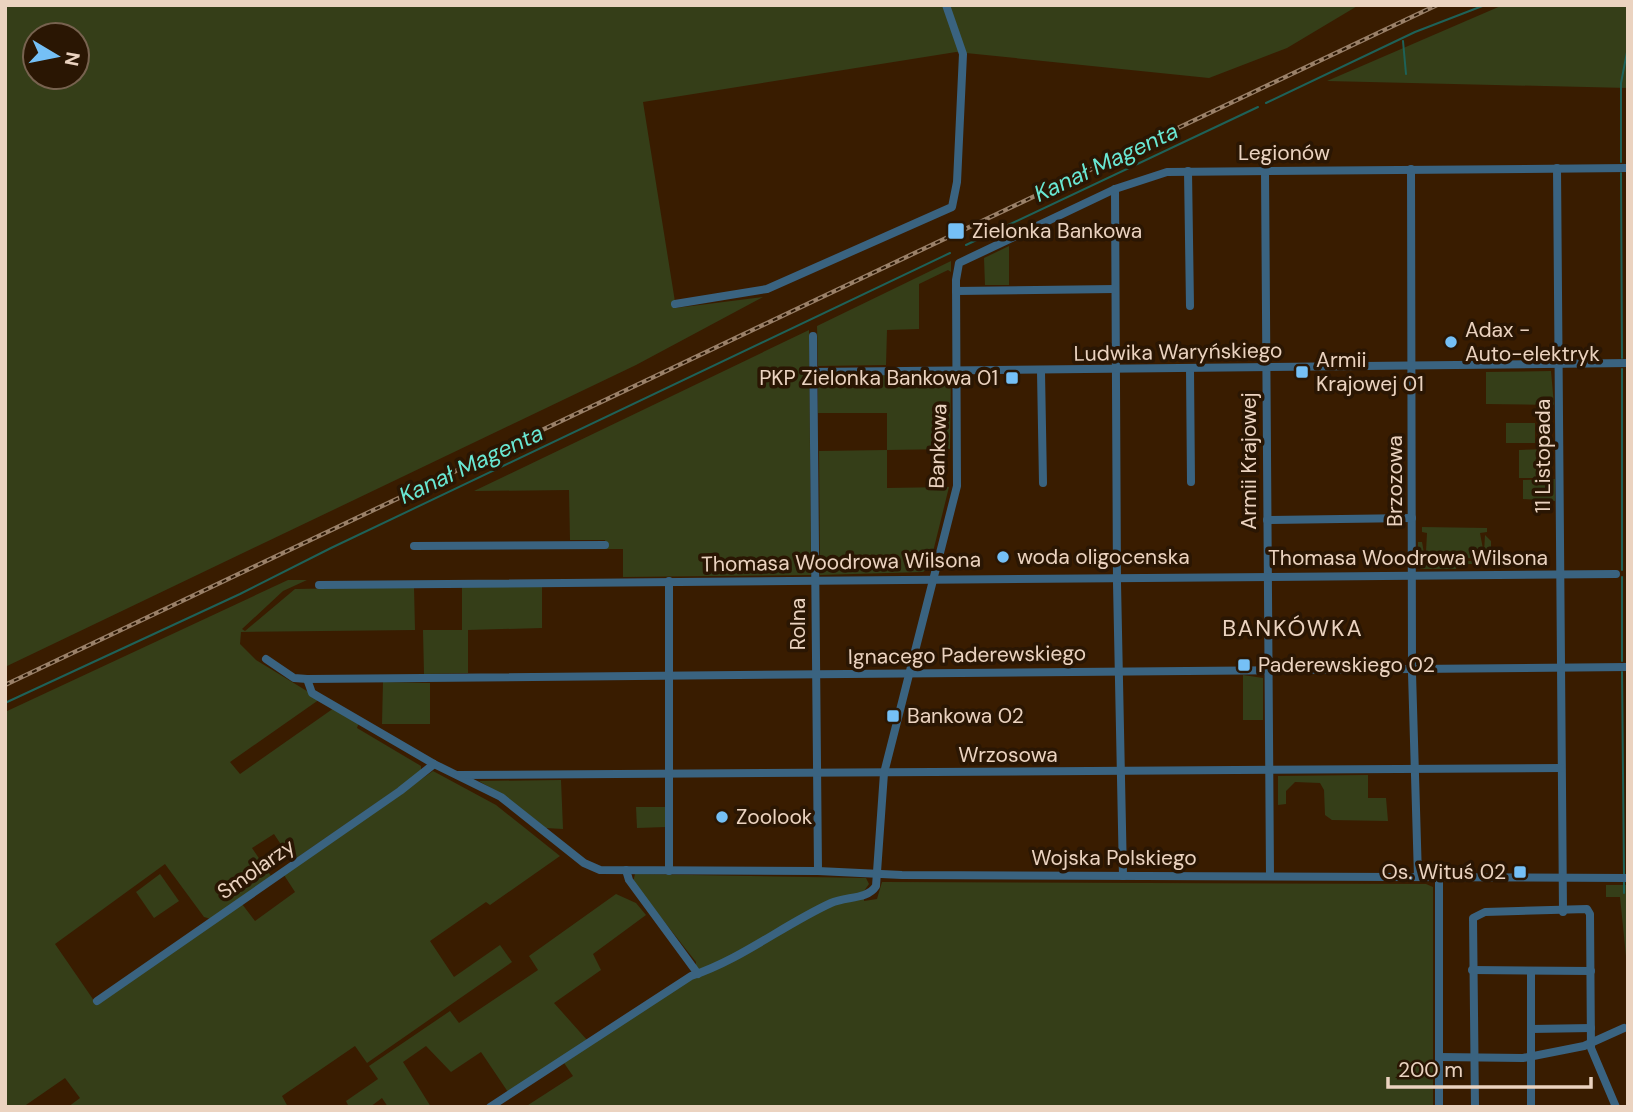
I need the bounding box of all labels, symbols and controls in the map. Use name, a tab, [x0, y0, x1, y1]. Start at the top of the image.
north arrow	[21, 21, 91, 91]
text: N	[59, 50, 86, 68]
water label: Kanał Magenta	[1029, 115, 1183, 209]
street label: Legionów	[1238, 139, 1330, 167]
place label: Zielonka Bankowa	[972, 217, 1142, 245]
marker: Zielonka Bankowa	[946, 221, 966, 241]
place label: Adax - Auto-elektryk	[1465, 316, 1600, 368]
marker: Adax - Auto-elektryk	[1443, 334, 1459, 350]
street label: Ludwika Waryńskiego	[1073, 336, 1283, 368]
place label: Armii Krajowej 01	[1316, 346, 1424, 398]
place label: PKP Zielonka Bankowa 01	[759, 364, 998, 392]
marker: Armii Krajowej 01	[1294, 364, 1310, 380]
marker: PKP Zielonka Bankowa 01	[1004, 370, 1020, 386]
street label: Armii Krajowej	[1235, 392, 1263, 530]
street label: 11 Listopada	[1529, 399, 1557, 513]
street label: Bankowa	[923, 403, 953, 489]
water label: Kanał Magenta	[394, 417, 548, 511]
street label: Brzozowa	[1381, 435, 1409, 527]
place label: woda oligocenska	[1017, 543, 1190, 571]
street label: Thomasa Woodrowa Wilsona	[1268, 544, 1548, 572]
street label: Thomasa Woodrowa Wilsona	[701, 546, 981, 578]
marker: woda oligocenska	[995, 549, 1011, 565]
street label: Rolna	[784, 598, 812, 650]
district label: BANKÓWKA	[1222, 613, 1364, 643]
street label: Ignacego Paderewskiego	[848, 639, 1086, 671]
place label: Paderewskiego 02	[1258, 651, 1435, 679]
marker: Paderewskiego 02	[1236, 657, 1252, 673]
place label: Bankowa 02	[907, 702, 1024, 730]
marker: Bankowa 02	[885, 708, 901, 724]
street label: Wrzosowa	[958, 741, 1058, 769]
place label: Zoolook	[736, 803, 813, 831]
marker: Zoolook	[714, 809, 730, 825]
street label: Smolarzy	[212, 832, 301, 906]
street label: Wojska Polskiego	[1031, 844, 1197, 872]
place label: Os. Wituś 02	[1381, 858, 1506, 886]
marker: Os. Wituś 02	[1512, 864, 1528, 880]
scale bar	[1388, 1046, 1591, 1090]
text: 200 m	[1398, 1056, 1463, 1084]

